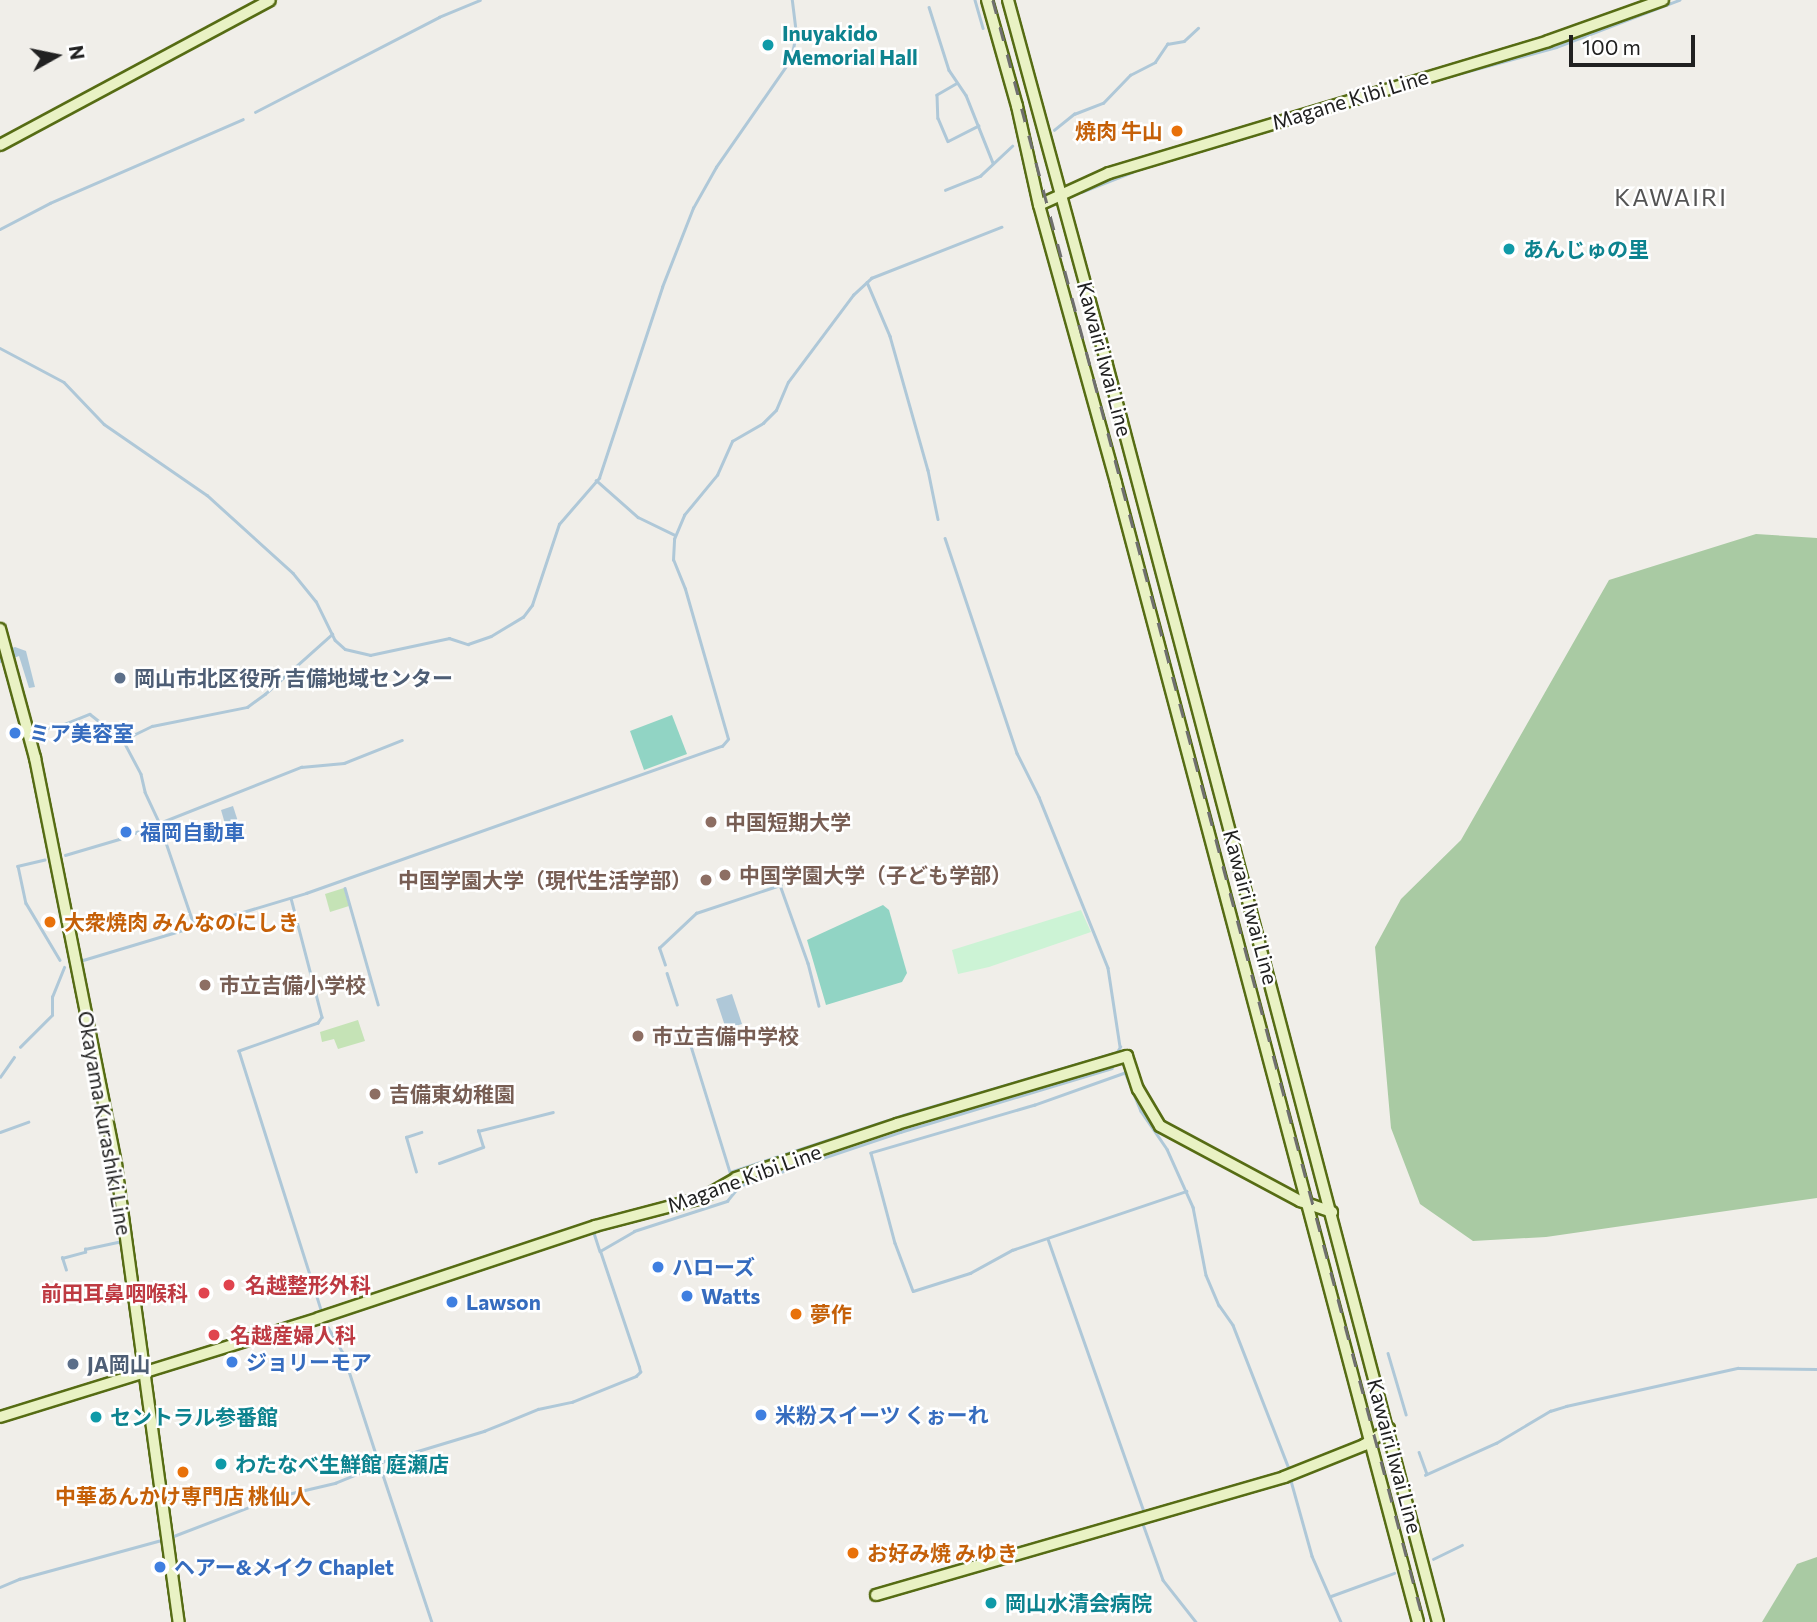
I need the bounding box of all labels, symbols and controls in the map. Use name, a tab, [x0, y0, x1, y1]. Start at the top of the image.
place label: Inuyakido Memorial Hall	[782, 20, 918, 70]
north arrow	[21, 21, 91, 91]
scale bar	[1572, 21, 1698, 65]
text: 100 m	[1582, 34, 1641, 59]
marker: Inuyakido Memorial Hall	[760, 37, 776, 53]
text: N	[65, 44, 90, 61]
street label: Magane Kibi Line	[1269, 63, 1431, 135]
place label: 焼肉 牛山	[1075, 118, 1163, 144]
marker: 焼肉 牛山	[1169, 123, 1185, 139]
district label: KAWAIRI	[1615, 183, 1727, 211]
place label: あんじゅの里	[1523, 236, 1649, 262]
marker: あんじゅの里	[1501, 241, 1517, 257]
street label: Kawairi Iwai Line	[1072, 279, 1138, 439]
place label: 岡山市北区役所 吉備地域センター	[134, 665, 453, 691]
marker: 岡山市北区役所 吉備地域センター	[112, 670, 128, 686]
place label: ミア美容室	[29, 720, 134, 746]
marker: ミア美容室	[7, 725, 23, 741]
place label: 中国短期大学	[725, 809, 851, 835]
marker: 中国短期大学	[703, 814, 719, 830]
place label: 福岡自動車	[140, 819, 245, 845]
marker: 福岡自動車	[118, 824, 134, 840]
street label: Kawairi Iwai Line	[1218, 827, 1284, 987]
place label: 中国学園大学（子ども学部）	[739, 862, 1012, 888]
place label: 中国学園大学（現代生活学部）	[398, 867, 692, 893]
marker: 中国学園大学（子ども学部）	[717, 867, 733, 883]
marker: 中国学園大学（現代生活学部）	[698, 872, 714, 888]
place label: 大衆焼肉 みんなのにしき	[64, 909, 299, 935]
marker: 大衆焼肉 みんなのにしき	[42, 914, 58, 930]
place label: 市立吉備小学校	[219, 972, 366, 998]
marker: 市立吉備小学校	[197, 977, 213, 993]
street label: Okayama Kurashiki Line	[73, 1009, 137, 1237]
place label: 市立吉備中学校	[652, 1023, 799, 1049]
marker: 市立吉備中学校	[630, 1028, 646, 1044]
place label: 吉備東幼稚園	[389, 1081, 515, 1107]
marker: 吉備東幼稚園	[367, 1086, 383, 1102]
street label: Magane Kibi Line	[664, 1138, 824, 1218]
place label: ハローズ	[672, 1254, 756, 1280]
marker: ハローズ	[650, 1259, 666, 1275]
place label: 名越整形外科	[245, 1272, 371, 1298]
marker: 名越整形外科	[219, 1275, 239, 1295]
place label: 前田耳鼻咽喉科	[41, 1280, 188, 1306]
marker: 前田耳鼻咽喉科	[194, 1283, 214, 1303]
place label: Watts	[701, 1283, 760, 1309]
marker: Watts	[679, 1288, 695, 1304]
place label: Lawson	[466, 1289, 541, 1315]
marker: Lawson	[444, 1294, 460, 1310]
place label: 夢作	[810, 1301, 852, 1327]
marker: 夢作	[788, 1306, 804, 1322]
place label: 名越産婦人科	[230, 1322, 356, 1348]
marker: 名越産婦人科	[204, 1325, 224, 1345]
place label: ジョリーモア	[246, 1349, 372, 1375]
place label: JA岡山	[87, 1351, 151, 1377]
marker: ジョリーモア	[224, 1354, 240, 1370]
marker: JA岡山	[65, 1356, 81, 1372]
street label: Kawairi Iwai Line	[1362, 1376, 1428, 1536]
place label: 米粉スイーツ くぉーれ	[775, 1402, 989, 1428]
place label: セントラル参番館	[110, 1404, 278, 1430]
marker: 米粉スイーツ くぉーれ	[753, 1407, 769, 1423]
marker: セントラル参番館	[88, 1409, 104, 1425]
place label: わたなべ生鮮館 庭瀬店	[235, 1451, 449, 1477]
marker: わたなべ生鮮館 庭瀬店	[213, 1456, 229, 1472]
marker: 中華あんかけ専門店 桃仙人	[175, 1464, 191, 1480]
place label: 中華あんかけ専門店 桃仙人	[55, 1483, 311, 1509]
place label: お好み焼 みゆき	[867, 1540, 1018, 1566]
marker: お好み焼 みゆき	[845, 1545, 861, 1561]
place label: ヘアー&メイク Chaplet	[174, 1554, 394, 1580]
marker: ヘアー&メイク Chaplet	[152, 1559, 168, 1575]
place label: 岡山水清会病院	[1005, 1590, 1152, 1616]
marker: 岡山水清会病院	[983, 1595, 999, 1611]

